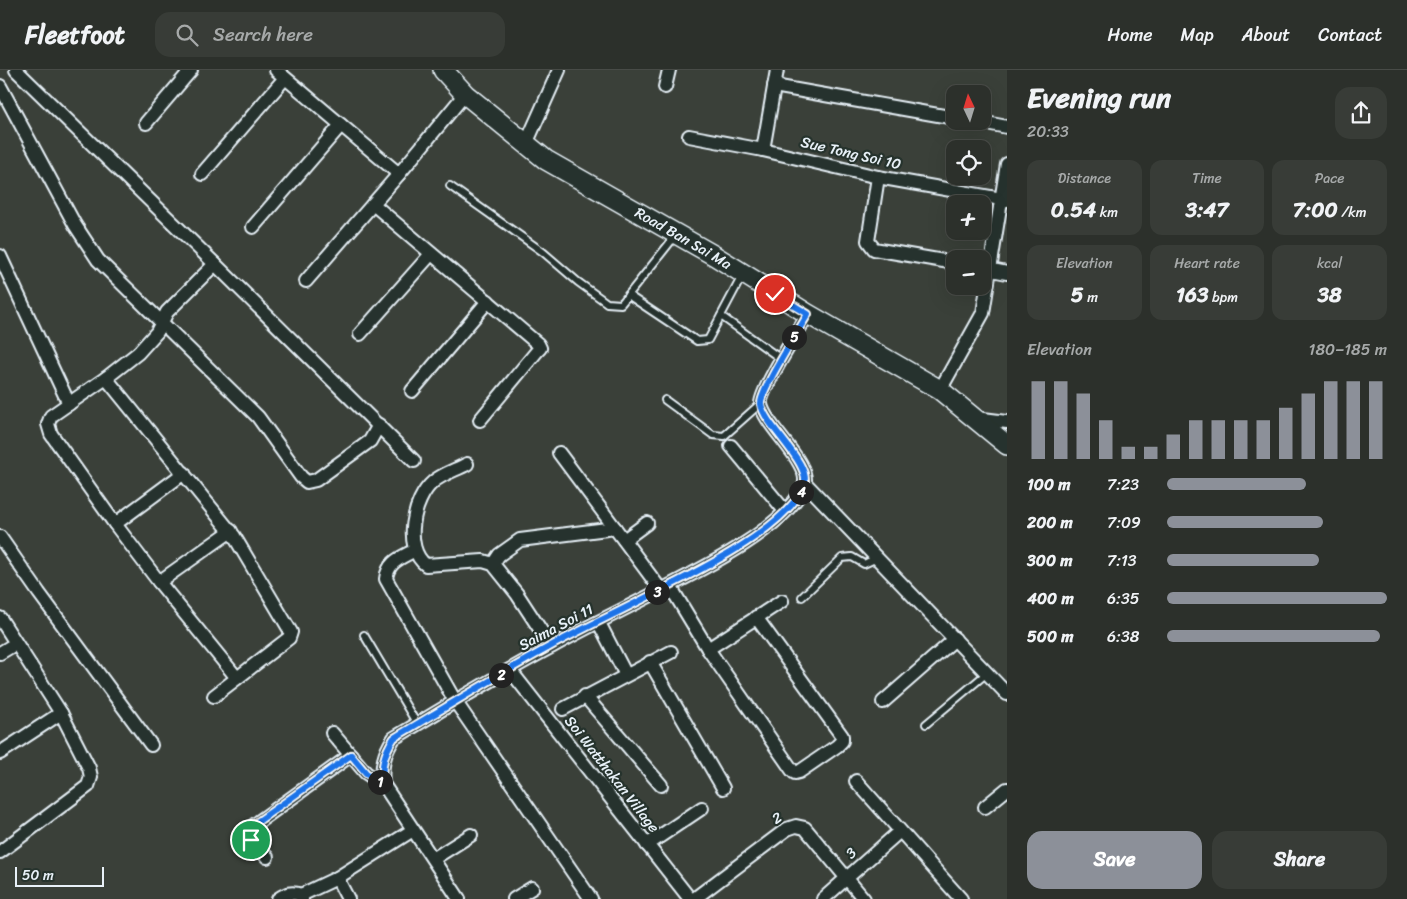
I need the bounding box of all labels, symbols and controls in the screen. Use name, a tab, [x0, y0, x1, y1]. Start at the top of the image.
search box	[155, 12, 505, 57]
text: Fleetfoot	[25, 14, 125, 56]
text: Search here	[213, 18, 313, 51]
text: Home	[1108, 19, 1153, 51]
text: Map	[1181, 19, 1214, 51]
text: About	[1242, 19, 1290, 51]
text: Contact	[1318, 19, 1382, 51]
icon: search	[173, 21, 201, 49]
text: Evening run	[1027, 73, 1171, 122]
north arrow	[946, 85, 991, 130]
map controls	[946, 85, 991, 295]
button: share	[1335, 87, 1387, 139]
text: 20:33	[1027, 117, 1069, 146]
street label: Sue Tong Soi 10	[798, 129, 904, 177]
button: locate	[946, 140, 991, 185]
text: Distance	[1058, 166, 1111, 191]
text: Time	[1192, 166, 1222, 191]
text: Pace	[1315, 166, 1345, 191]
text: 0.54	[1051, 191, 1096, 229]
text: 3:47	[1185, 191, 1228, 229]
text: 7:00	[1293, 191, 1338, 229]
button: +	[946, 195, 991, 240]
street label: Road Ban Sai Ma	[630, 200, 737, 277]
text: km	[1096, 200, 1118, 225]
text: /km	[1338, 200, 1366, 225]
button: −	[946, 250, 991, 295]
text: Elevation	[1056, 251, 1113, 276]
text: Heart rate	[1174, 251, 1240, 276]
text: kcal	[1317, 251, 1342, 276]
pin	[754, 273, 796, 315]
text: 5	[1071, 276, 1084, 314]
text: 163	[1176, 276, 1208, 314]
text: 38	[1318, 276, 1342, 314]
icon: check	[761, 280, 789, 308]
text: m	[1084, 285, 1098, 310]
text: bpm	[1208, 285, 1238, 310]
pin: 5	[782, 324, 806, 350]
text: 5	[790, 325, 799, 350]
text: Elevation	[1027, 335, 1092, 364]
text: 180–185 m	[1309, 335, 1387, 364]
text: 100 m	[1027, 470, 1071, 499]
text: 7:23	[1107, 470, 1139, 499]
pin: 4	[788, 480, 814, 504]
text: 4	[797, 480, 806, 505]
text: 200 m	[1027, 508, 1073, 537]
text: 7:09	[1107, 508, 1141, 537]
text: 300 m	[1027, 546, 1072, 575]
text: 7:13	[1107, 546, 1137, 575]
pin: 3	[644, 580, 670, 604]
text: 3	[654, 580, 661, 605]
text: 400 m	[1027, 584, 1074, 613]
text: 6:35	[1107, 584, 1139, 613]
street label: Saima Soi 11	[514, 596, 598, 658]
text: 500 m	[1027, 622, 1073, 651]
text: 6:38	[1107, 622, 1139, 651]
pin: 2	[488, 662, 514, 688]
text: 2	[497, 663, 506, 688]
street label: Soi Watthakan Village	[558, 710, 667, 839]
pin: 1	[368, 770, 392, 794]
text: 1	[377, 770, 384, 795]
street label: 2	[767, 804, 788, 831]
pin	[230, 819, 272, 861]
icon: arrive	[237, 826, 265, 854]
button: Save	[1027, 831, 1202, 889]
button: Share	[1212, 831, 1387, 889]
street label: 3	[839, 841, 863, 865]
text: 50 m	[22, 863, 54, 888]
scale bar	[15, 864, 104, 887]

